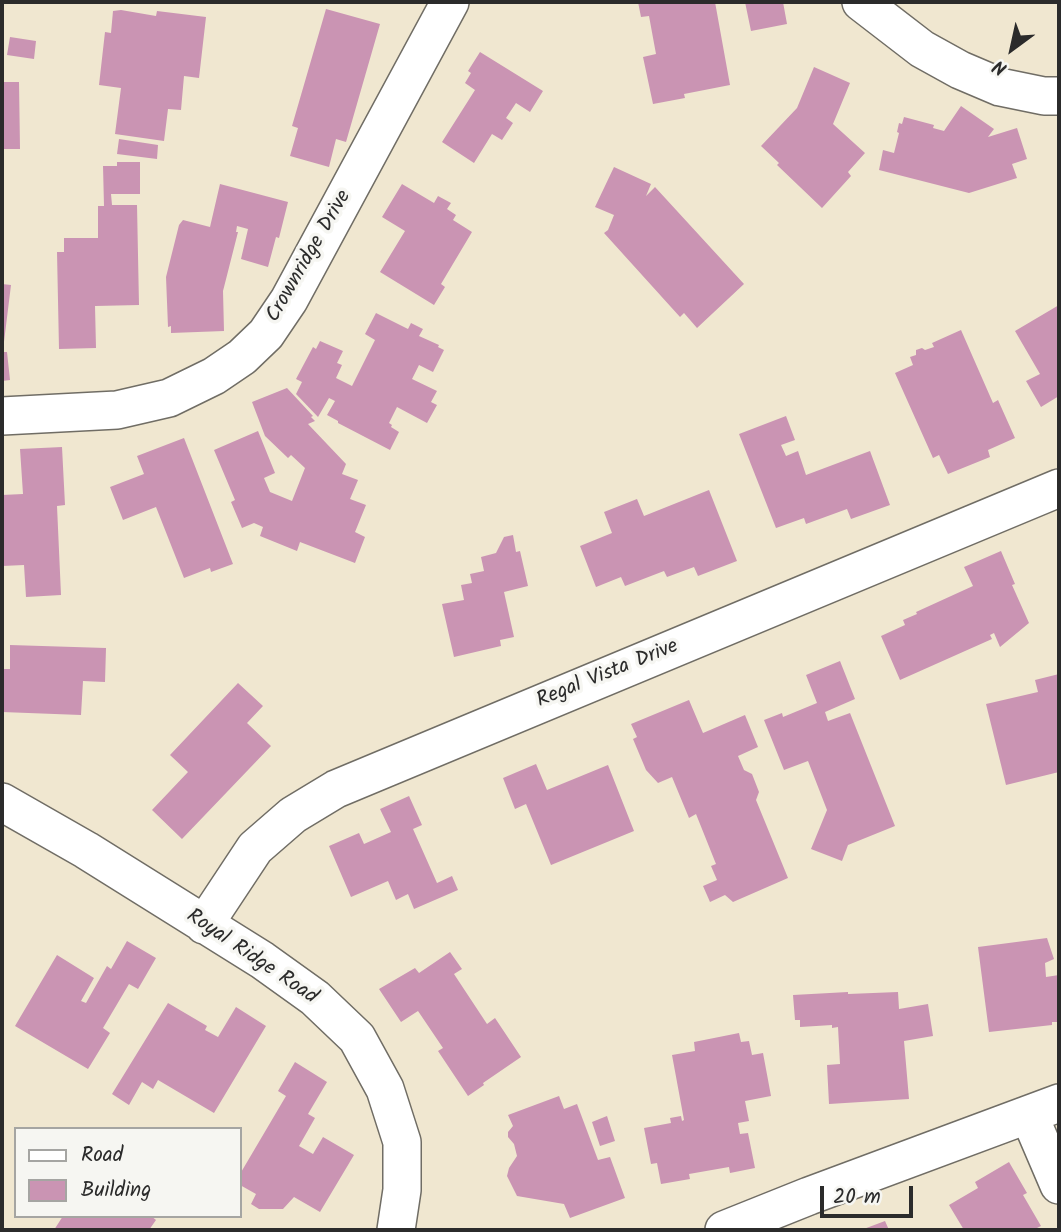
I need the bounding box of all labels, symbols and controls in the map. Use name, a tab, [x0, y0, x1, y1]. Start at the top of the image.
north arrow	[977, 14, 1047, 84]
text: N	[987, 51, 1014, 82]
street label: Crownridge Drive	[262, 186, 358, 328]
street label: Regal Vista Drive	[534, 635, 682, 715]
street label: Royal Ridge Road	[181, 905, 321, 1011]
legend	[14, 1127, 242, 1218]
text: Road	[81, 1139, 123, 1172]
scale bar	[823, 1172, 916, 1216]
text: Building	[81, 1174, 151, 1207]
text: 20 m	[833, 1181, 881, 1214]

